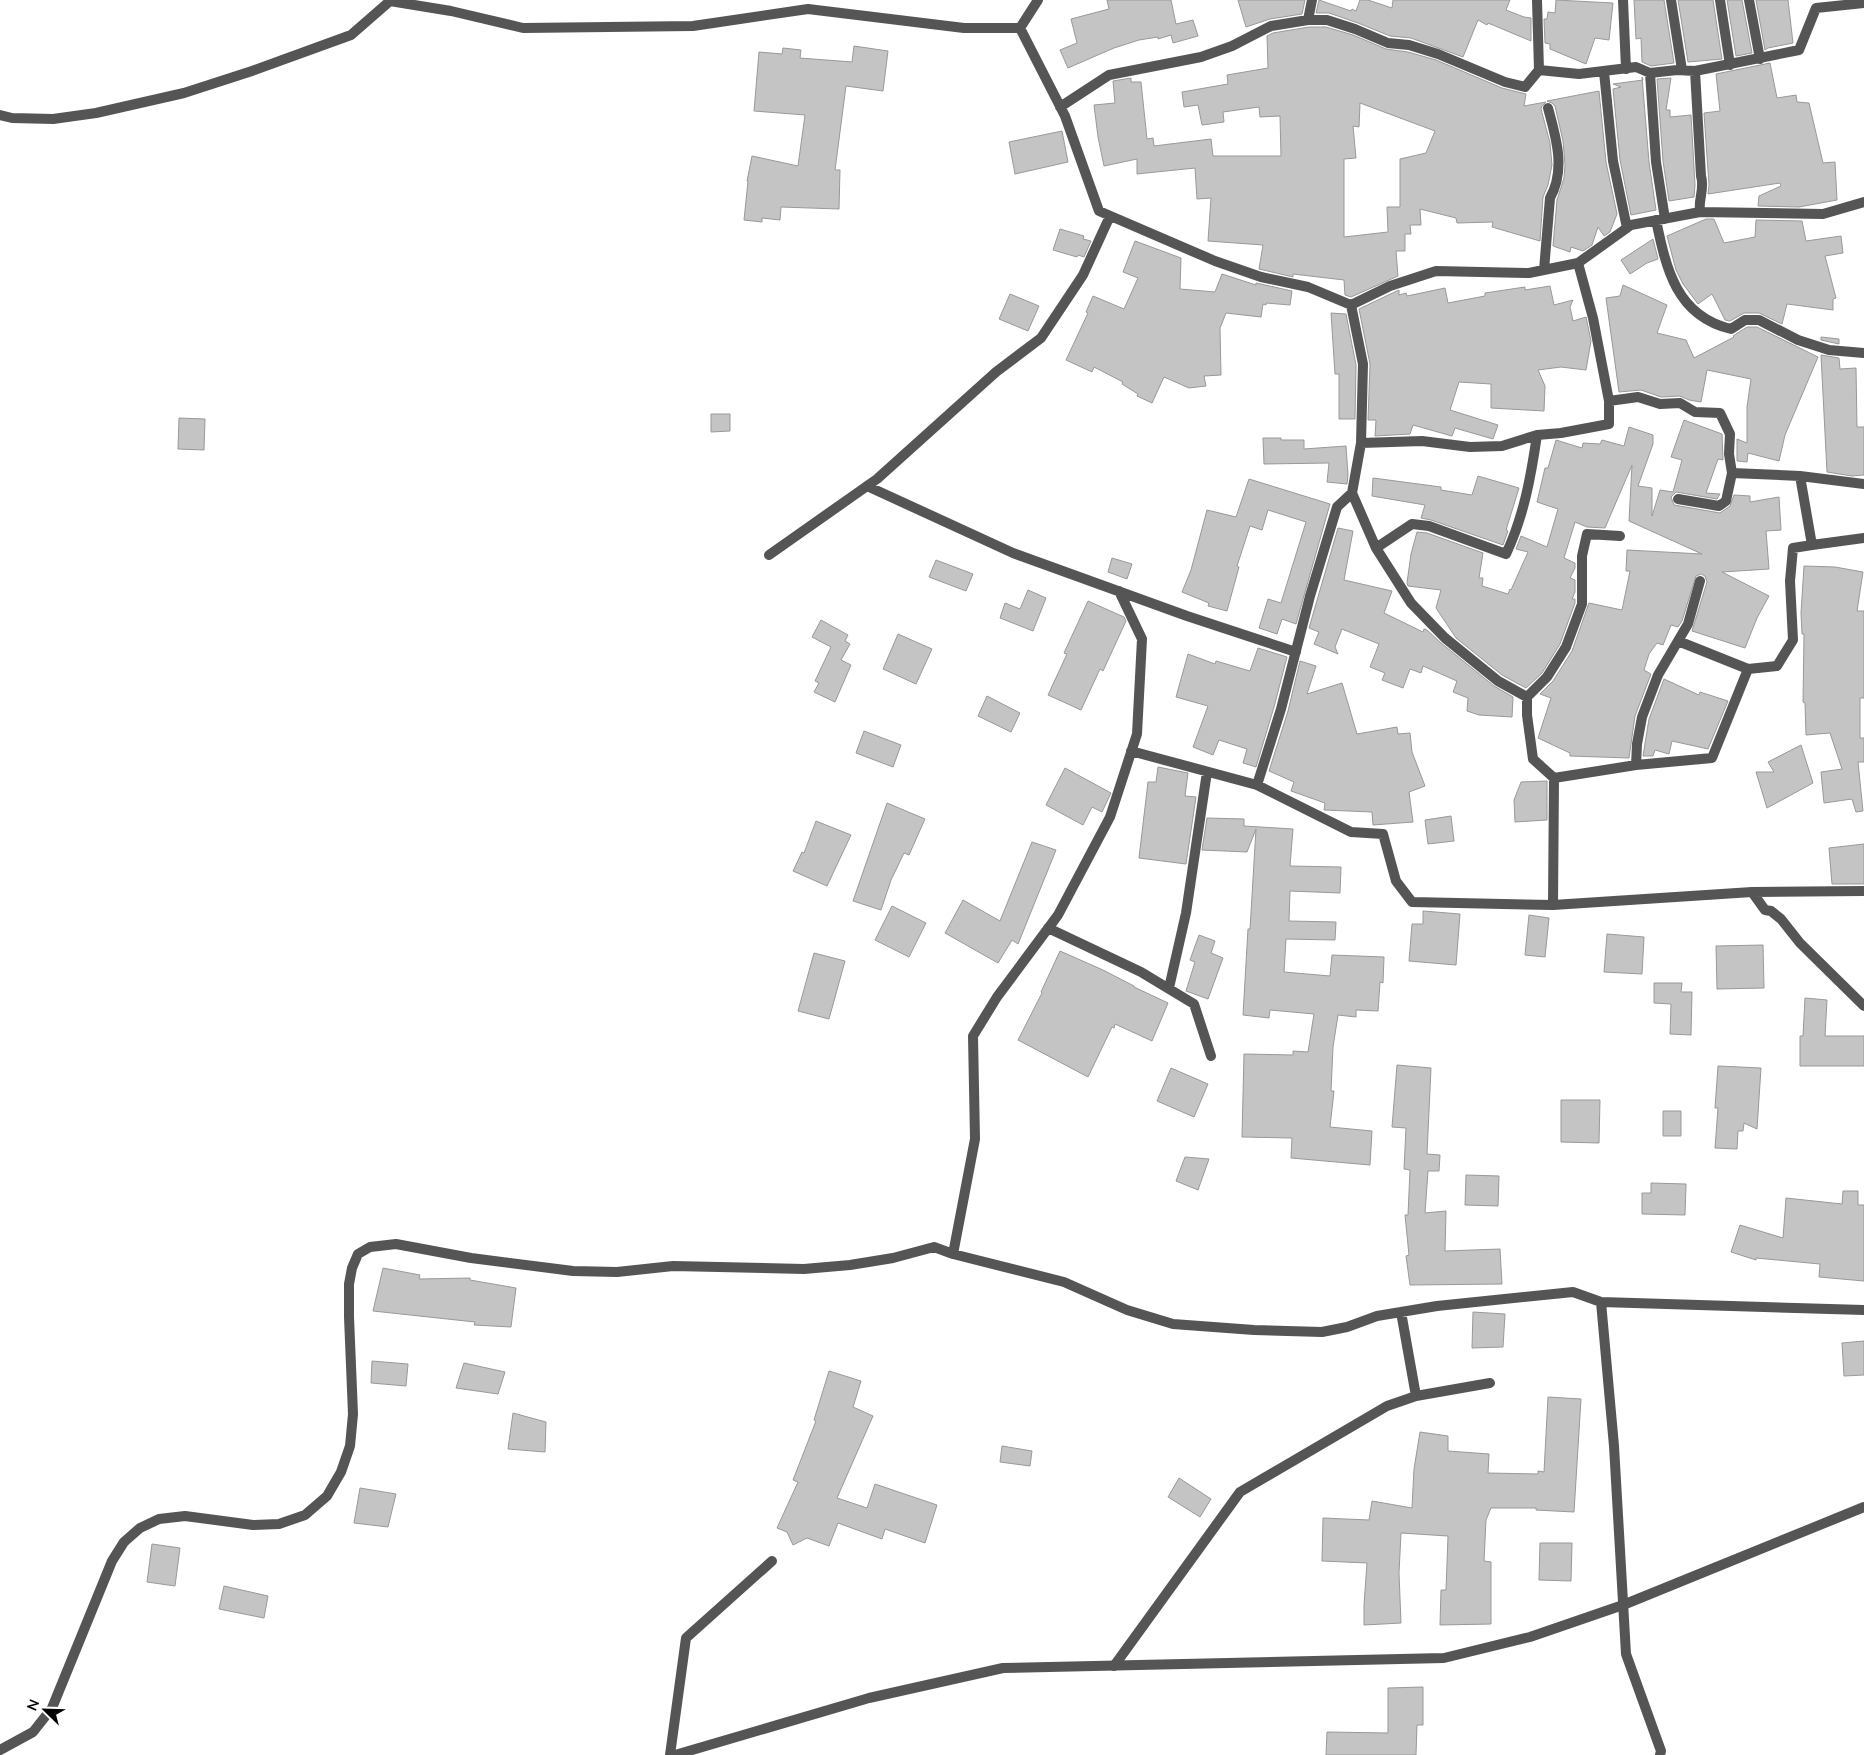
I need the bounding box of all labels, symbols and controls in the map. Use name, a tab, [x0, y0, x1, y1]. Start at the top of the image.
north arrow	[20, 1685, 70, 1735]
text: N	[23, 1697, 43, 1713]

